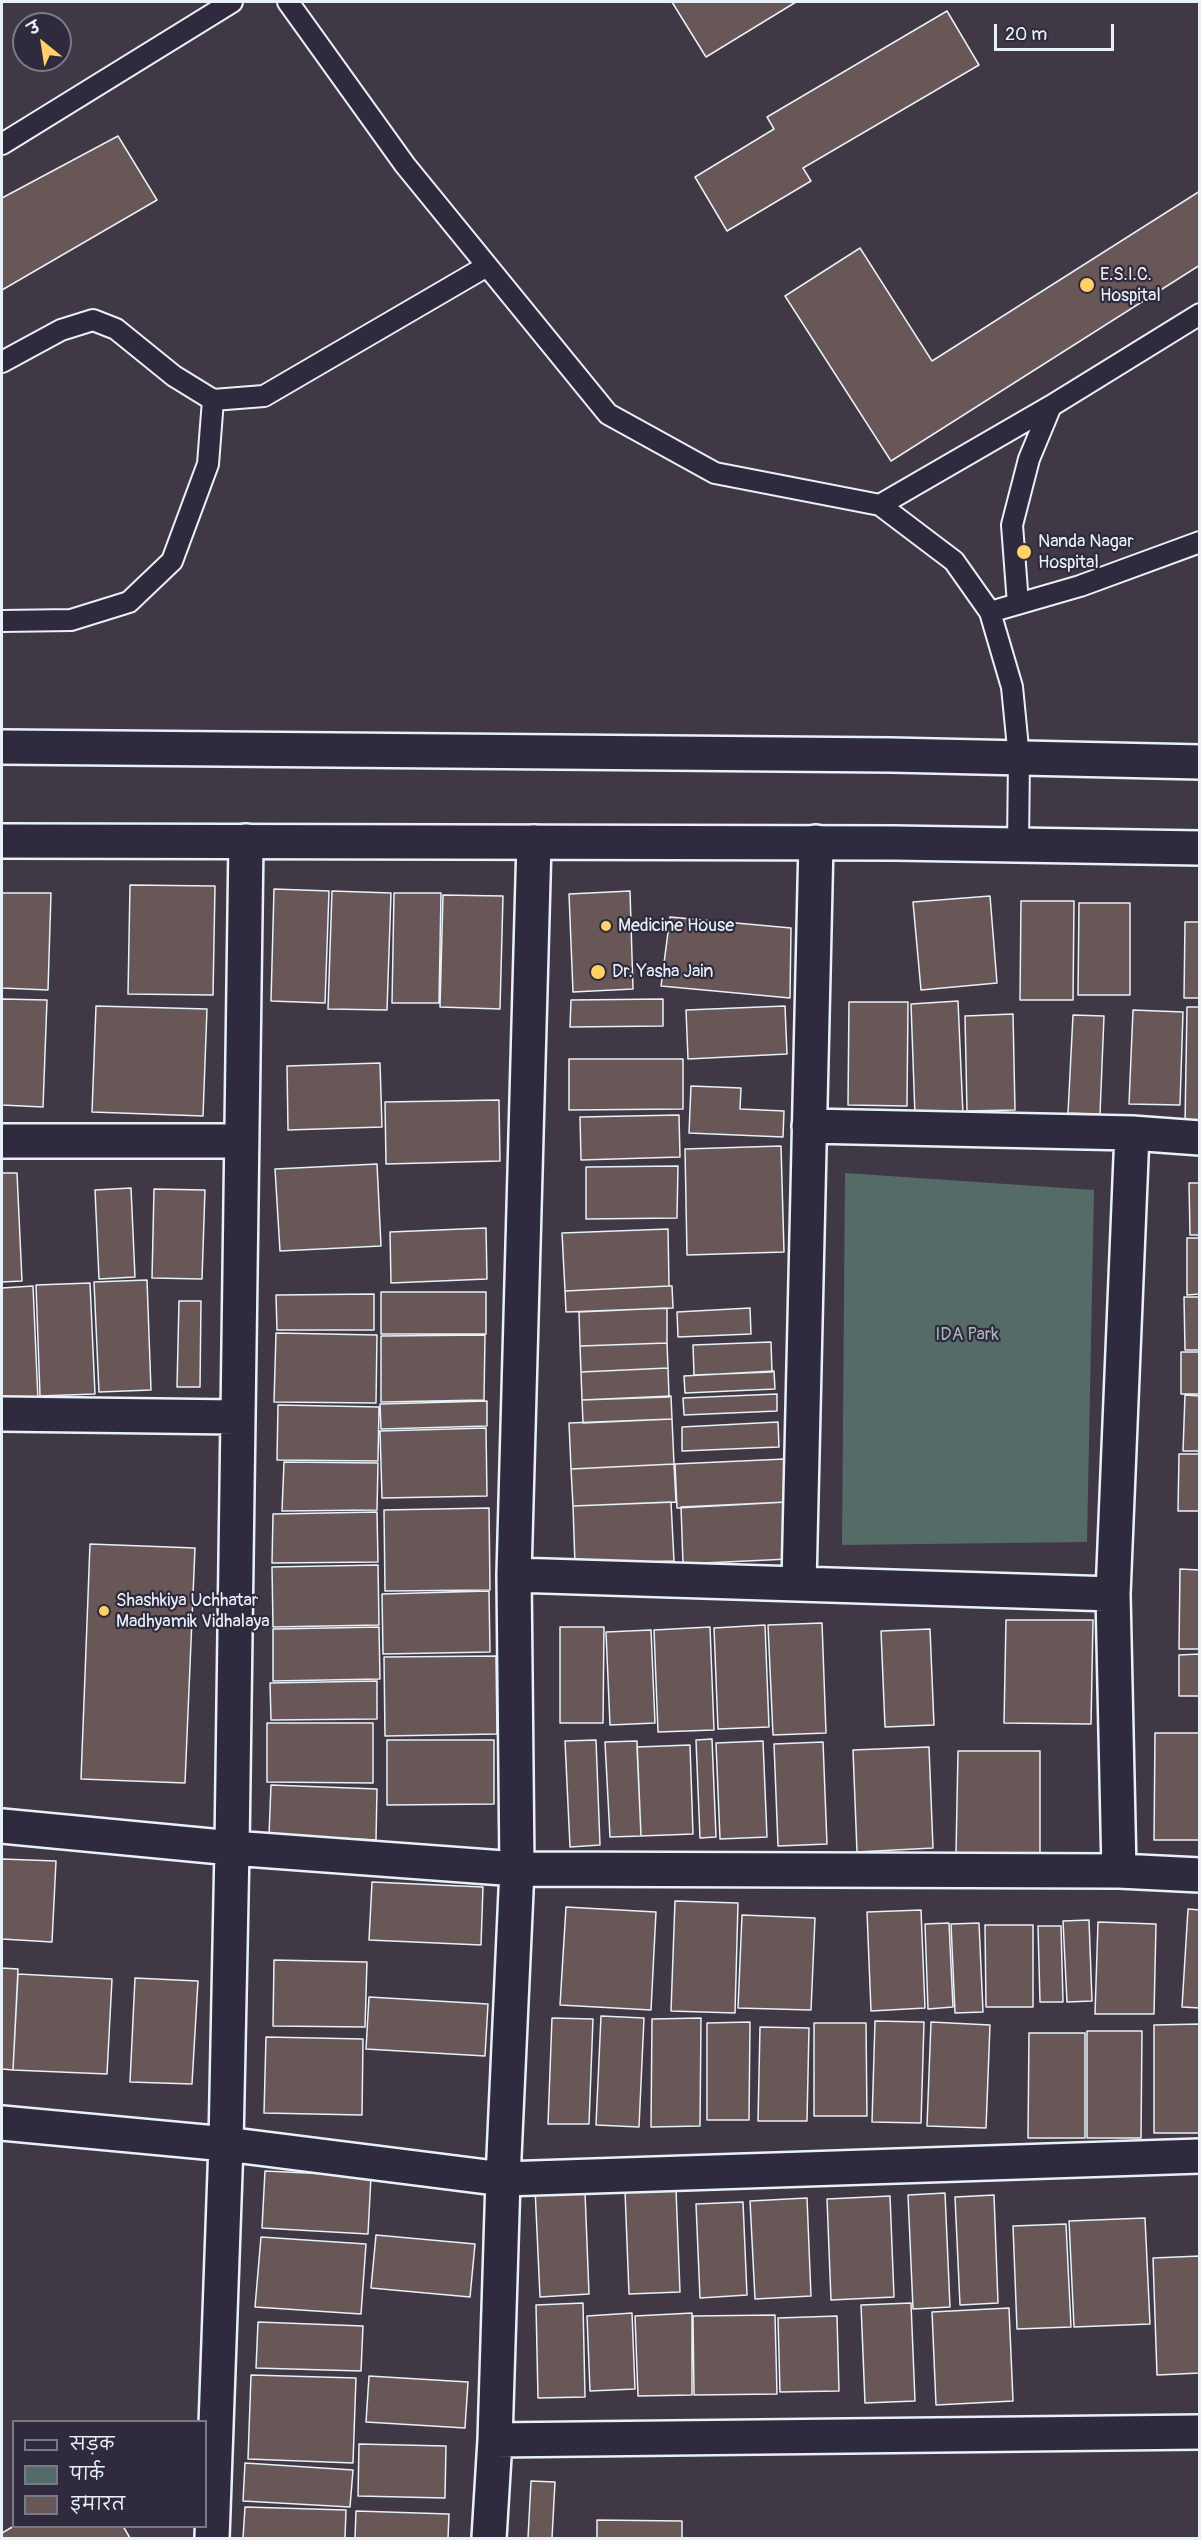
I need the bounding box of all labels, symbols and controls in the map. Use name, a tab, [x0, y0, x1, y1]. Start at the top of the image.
north arrow	[12, 12, 72, 72]
scale bar	[997, 12, 1117, 50]
text: उ	[24, 17, 44, 39]
text: 20 m	[1005, 23, 1047, 46]
place label: E.S.I.C. Hospital	[1100, 264, 1161, 306]
marker: E.S.I.C. Hospital	[1078, 276, 1096, 294]
place label: Nanda Nagar Hospital	[1038, 531, 1134, 574]
marker: Nanda Nagar Hospital	[1015, 543, 1033, 561]
place label: Medicine House	[618, 915, 734, 937]
marker: Medicine House	[599, 919, 613, 933]
place label: Dr. Yasha Jain	[612, 961, 714, 983]
marker: Dr. Yasha Jain	[589, 963, 607, 981]
park label: IDA Park	[935, 1324, 999, 1346]
place label: Shashkiya Uchhatar Madhyamik Vidhalaya	[116, 1590, 270, 1632]
marker: Shashkiya Uchhatar Madhyamik Vidhalaya	[97, 1604, 111, 1618]
legend	[12, 2420, 207, 2528]
text: सड़क	[70, 2433, 114, 2456]
text: पार्क	[70, 2463, 104, 2486]
text: इमारत	[70, 2493, 125, 2516]

